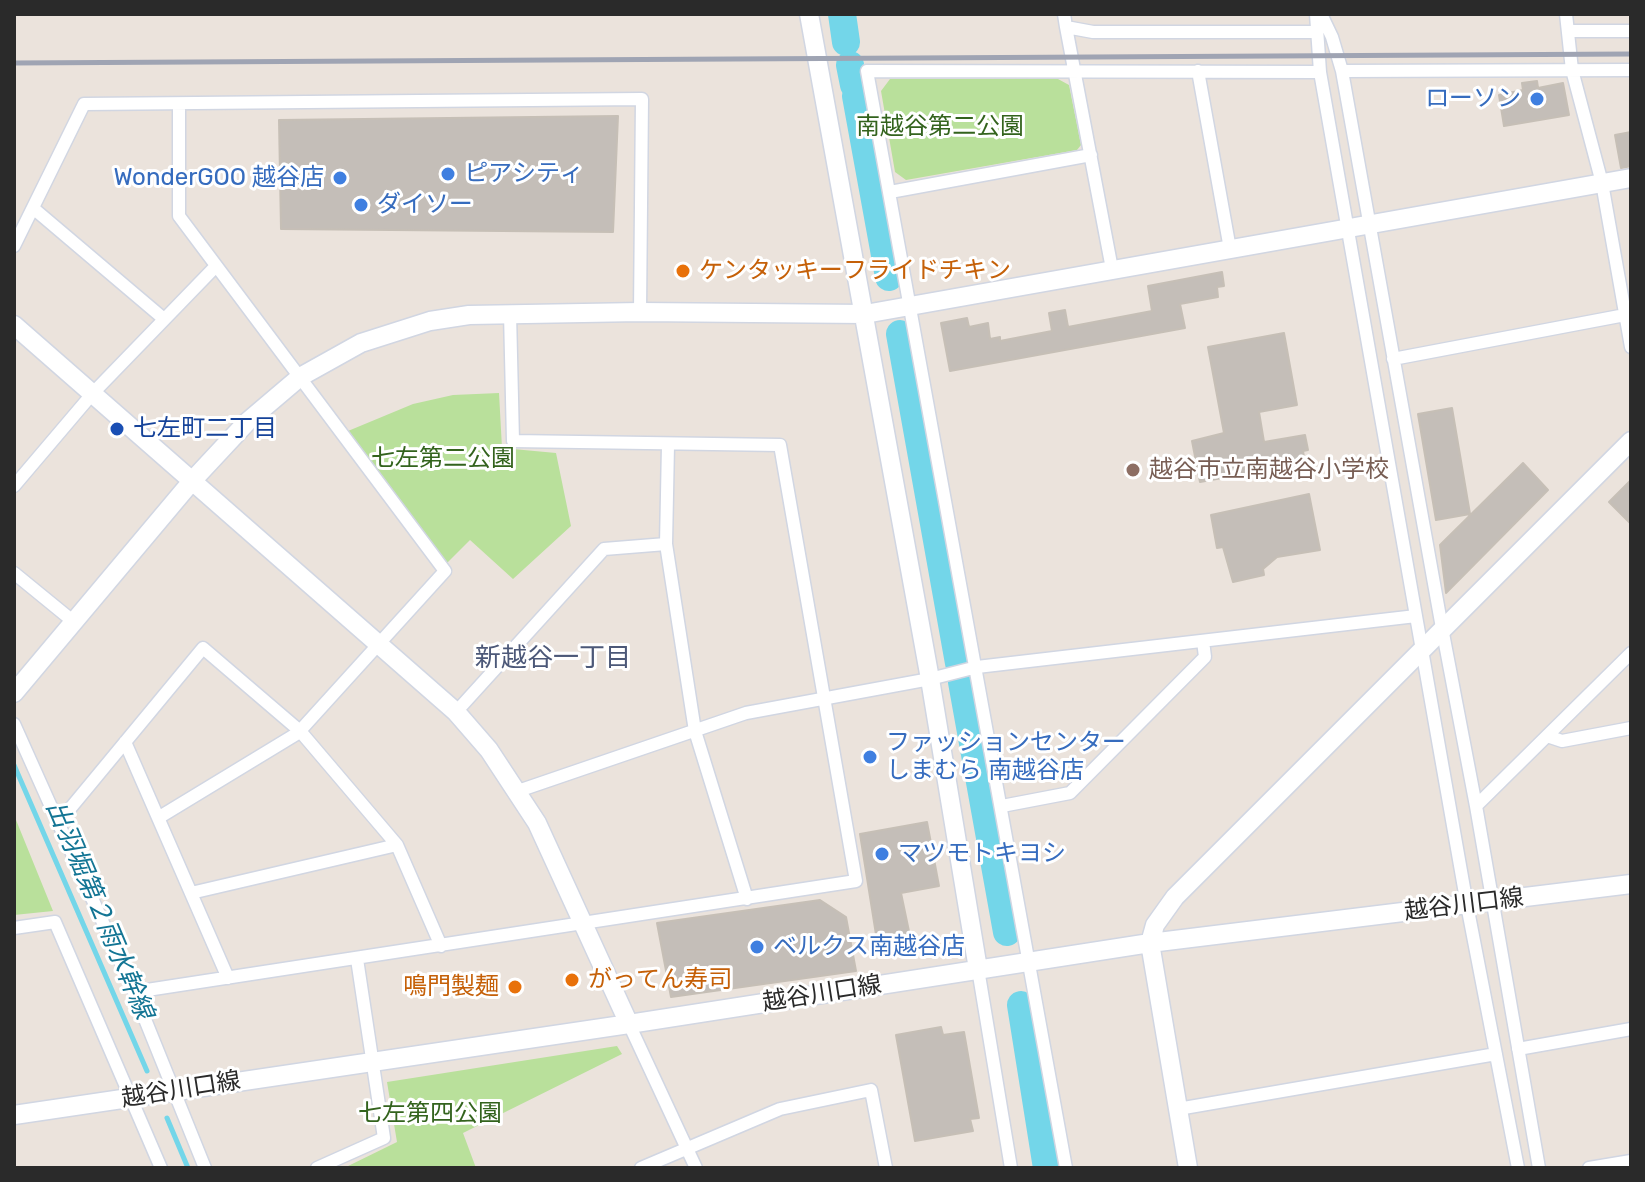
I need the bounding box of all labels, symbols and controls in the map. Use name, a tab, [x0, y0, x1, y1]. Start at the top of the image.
place label: ローソン	[1425, 85, 1521, 113]
marker: ローソン	[1528, 90, 1546, 108]
park label: 南越谷第二公園	[856, 113, 1024, 141]
place label: ピアシティ	[464, 160, 584, 188]
place label: WonderGOO 越谷店	[113, 164, 324, 192]
marker: ピアシティ	[439, 165, 457, 183]
marker: WonderGOO 越谷店	[331, 169, 349, 187]
place label: ダイソー	[377, 191, 473, 219]
marker: ダイソー	[352, 196, 370, 214]
place label: ケンタッキーフライドチキン	[699, 257, 1011, 285]
marker: ケンタッキーフライドチキン	[674, 262, 692, 280]
place label: 七左町二丁目	[133, 415, 277, 443]
marker: 七左町二丁目	[108, 420, 126, 438]
park label: 七左第二公園	[371, 445, 515, 473]
place label: 越谷市立南越谷小学校	[1149, 456, 1389, 484]
marker: 越谷市立南越谷小学校	[1124, 461, 1142, 479]
district label: 新越谷一丁目	[475, 642, 631, 674]
place label: ファッションセンター しまむら 南越谷店	[886, 729, 1126, 785]
marker: ファッションセンター しまむら 南越谷店	[861, 748, 879, 766]
water label: 出羽堀第２雨水幹線	[39, 796, 159, 1024]
place label: マツモトキヨシ	[898, 840, 1066, 868]
marker: マツモトキヨシ	[873, 845, 891, 863]
street label: 越谷川口線	[1403, 883, 1525, 927]
place label: ベルクス南越谷店	[773, 933, 965, 961]
marker: ベルクス南越谷店	[748, 938, 766, 956]
place label: がってん寿司	[588, 966, 732, 994]
street label: 越谷川口線	[760, 970, 884, 1018]
marker: がってん寿司	[563, 971, 581, 989]
place label: 鳴門製麺	[403, 973, 499, 1001]
marker: 鳴門製麺	[506, 978, 524, 996]
street label: 越谷川口線	[119, 1066, 243, 1114]
park label: 七左第四公園	[358, 1100, 502, 1128]

